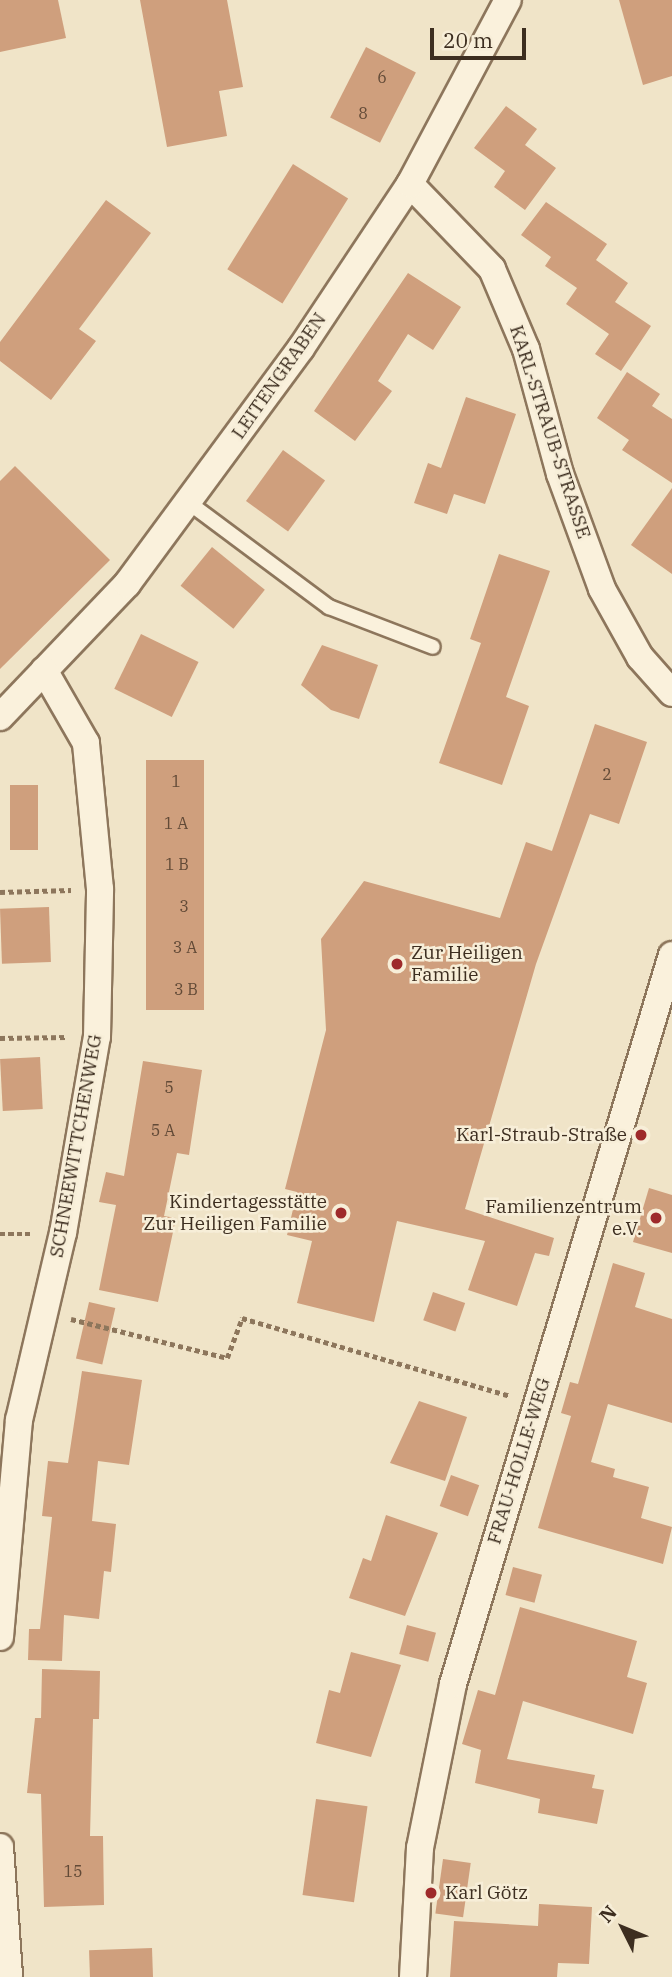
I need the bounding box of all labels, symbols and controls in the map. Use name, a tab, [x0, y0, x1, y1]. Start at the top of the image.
scale bar	[434, 14, 530, 58]
text: 20 m	[443, 26, 493, 54]
house number: 6	[377, 67, 387, 87]
house number: 8	[358, 103, 368, 123]
street label: LEITENGRABEN	[227, 309, 331, 443]
street label: KARL-STRAUB-STRASSE	[505, 322, 595, 542]
house number: 2	[602, 764, 612, 784]
house number: 1	[171, 771, 181, 791]
house number: 1 A	[164, 813, 188, 833]
house number: 1 B	[165, 854, 189, 874]
house number: 3	[179, 896, 189, 916]
house number: 3 A	[173, 937, 197, 957]
place label: Zur Heiligen Familie	[411, 942, 523, 986]
marker: Zur Heiligen Familie	[389, 956, 405, 972]
house number: 3 B	[174, 979, 198, 999]
street label: SCHNEEWITTCHENWEG	[45, 1033, 107, 1259]
house number: 5	[164, 1077, 174, 1097]
house number: 5 A	[151, 1120, 175, 1140]
place label: Karl-Straub-Straße	[456, 1124, 627, 1146]
marker: Karl-Straub-Straße	[633, 1127, 649, 1143]
place label: Kindertagesstätte Zur Heiligen Familie	[143, 1191, 327, 1235]
place label: Familienzentrum e.V.	[485, 1196, 642, 1240]
marker: Kindertagesstätte Zur Heiligen Familie	[333, 1205, 349, 1221]
marker: Familienzentrum e.V.	[648, 1210, 664, 1226]
street label: FRAU-HOLLE-WEG	[483, 1375, 555, 1547]
house number: 15	[63, 1861, 83, 1881]
place label: Karl Götz	[445, 1882, 528, 1904]
marker: Karl Götz	[423, 1885, 439, 1901]
north arrow	[588, 1893, 658, 1963]
text: N	[594, 1900, 622, 1927]

